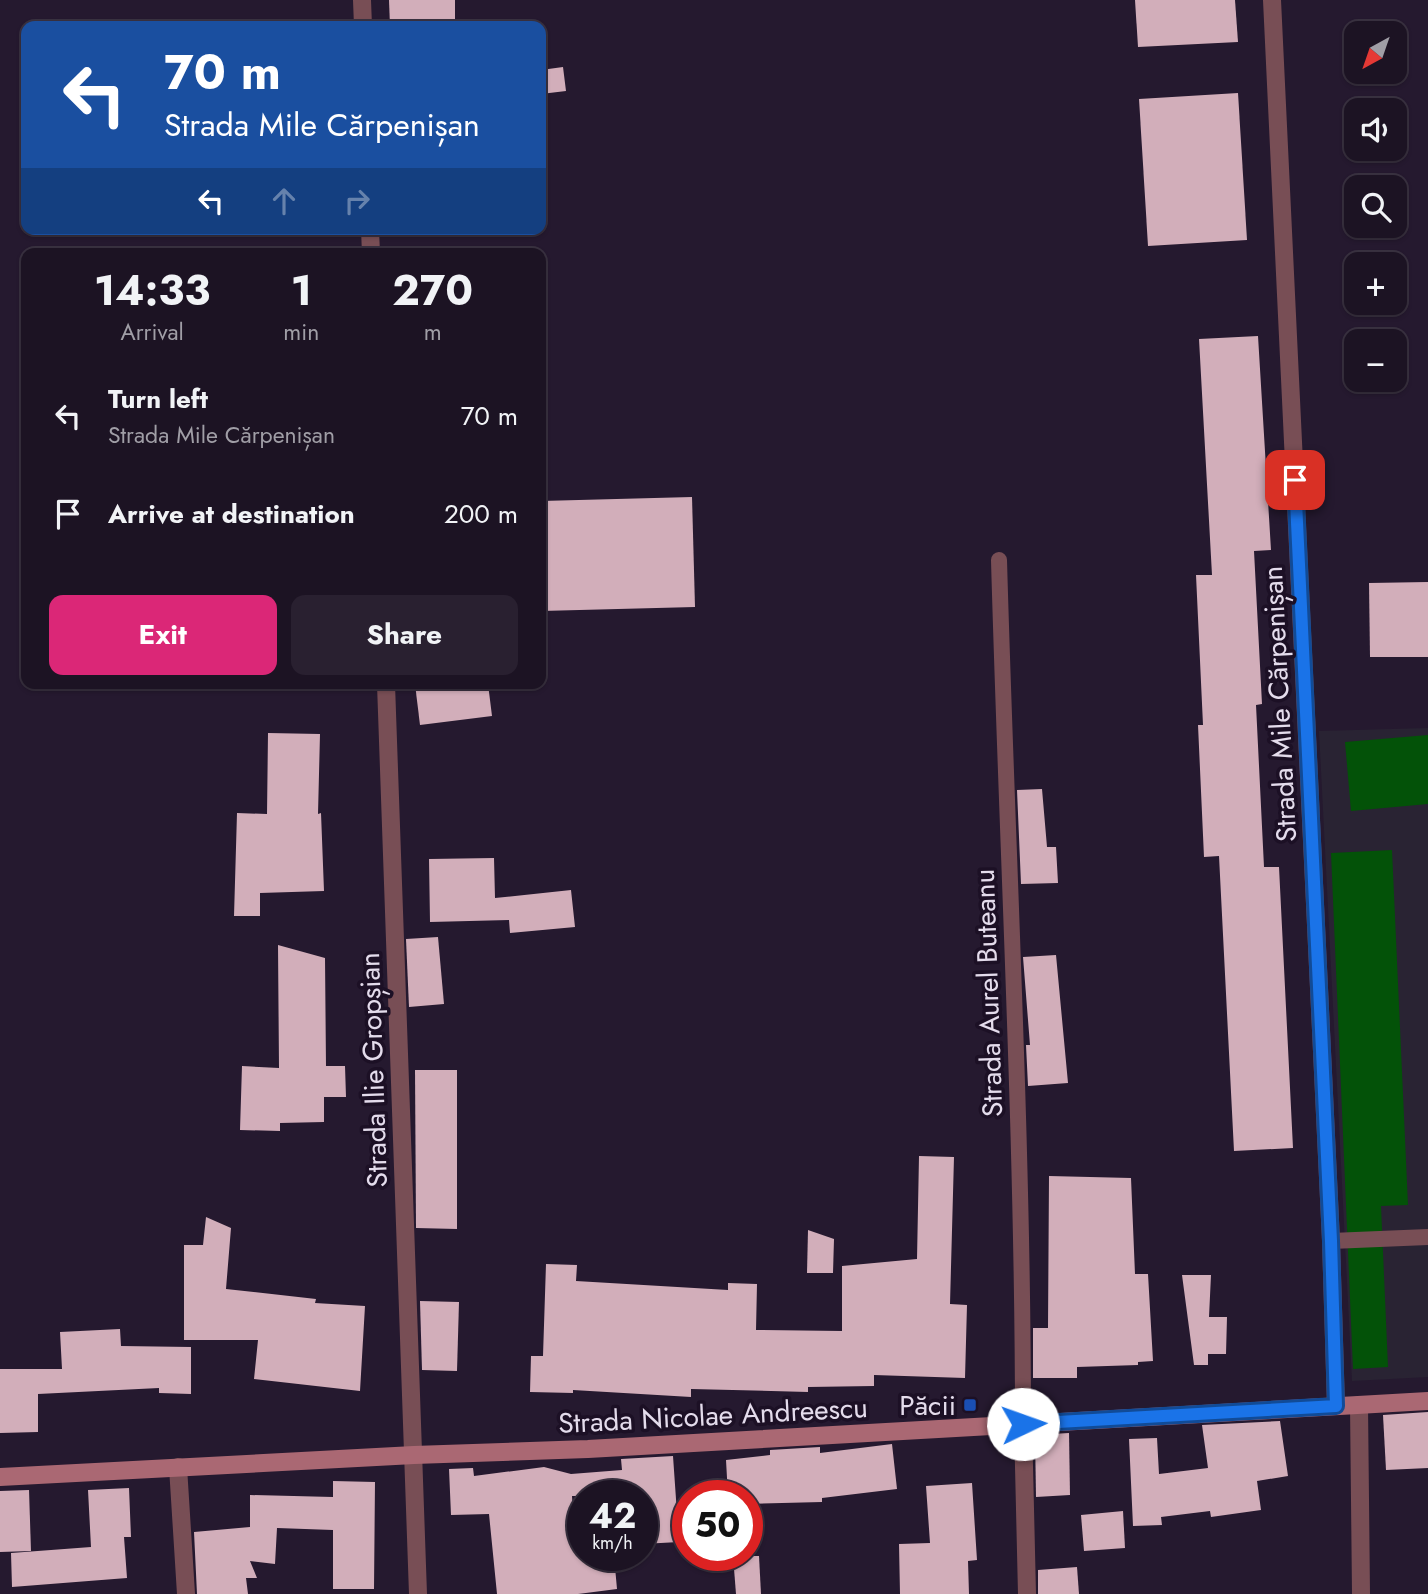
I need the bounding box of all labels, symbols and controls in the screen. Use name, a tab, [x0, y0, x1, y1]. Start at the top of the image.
north arrow	[1344, 21, 1407, 84]
map controls	[1344, 21, 1407, 392]
text: 70 m	[164, 37, 281, 107]
icon: left	[49, 49, 140, 140]
button: sound	[1344, 98, 1407, 161]
text: Strada Mile Cărpenișan	[164, 102, 480, 148]
button: search	[1344, 175, 1407, 238]
icon: left	[192, 182, 230, 220]
icon: ahead	[265, 182, 303, 220]
icon: right	[338, 182, 376, 220]
button: +	[1344, 252, 1407, 315]
text: 14:33	[94, 260, 210, 321]
text: 1	[291, 260, 312, 321]
text: 270	[392, 260, 473, 321]
text: Arrival	[120, 315, 184, 349]
text: min	[283, 315, 319, 349]
text: m	[424, 315, 442, 349]
button: −	[1344, 329, 1407, 392]
text: Turn left	[108, 380, 208, 418]
icon: left	[49, 397, 87, 435]
text: 70 m	[461, 397, 518, 435]
text: Strada Mile Cărpenișan	[108, 418, 335, 452]
pin	[1265, 450, 1325, 510]
icon: arrive	[1276, 461, 1314, 499]
icon: arrive	[49, 495, 87, 533]
text: Arrive at destination	[108, 495, 355, 533]
text: 200 m	[444, 495, 518, 533]
street label: Strada Mile Cărpenișan	[1252, 565, 1307, 843]
button: Exit	[49, 595, 277, 675]
button: Share	[291, 595, 518, 675]
street label: Strada Aurel Buteanu	[964, 868, 1013, 1118]
street label: Strada Ilie Gropșian	[349, 952, 398, 1188]
place label: Păcii	[899, 1385, 956, 1426]
street label: Strada Nicolae Andreescu	[557, 1387, 869, 1444]
position arrow	[986, 1387, 1060, 1461]
marker: Păcii	[962, 1397, 978, 1413]
speed limit sign: 50	[672, 1480, 763, 1571]
text: 42	[589, 1491, 636, 1541]
text: km/h	[592, 1530, 633, 1556]

